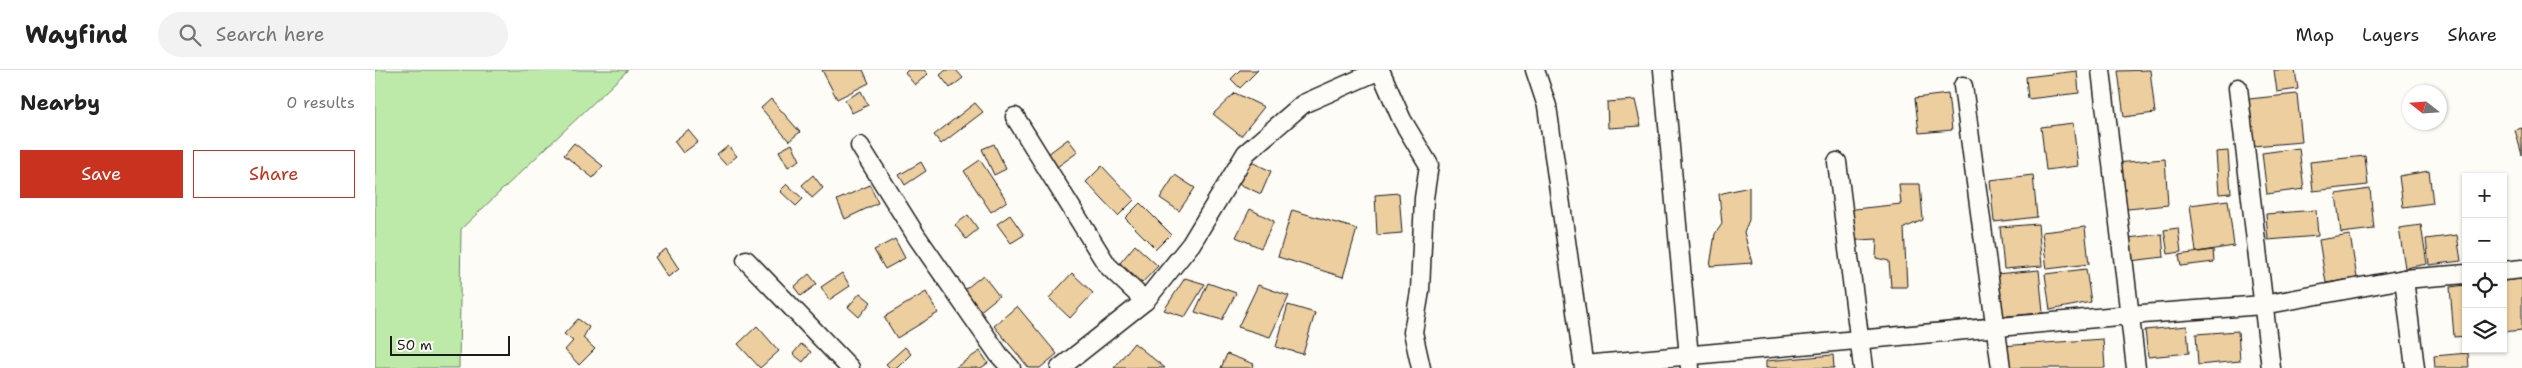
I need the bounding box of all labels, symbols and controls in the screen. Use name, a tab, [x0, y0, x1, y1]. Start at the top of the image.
search box	[158, 12, 508, 57]
text: Wayfind	[25, 19, 128, 51]
icon: search	[176, 21, 204, 49]
text: Search here	[216, 22, 324, 47]
text: Map	[2296, 23, 2334, 47]
text: Layers	[2362, 23, 2419, 47]
text: Share	[2447, 23, 2497, 47]
north arrow	[2402, 85, 2447, 130]
text: Nearby	[20, 89, 100, 117]
text: 0 results	[286, 92, 355, 113]
button: Save	[20, 150, 183, 198]
button: Share	[193, 150, 355, 198]
map controls	[2462, 173, 2507, 353]
button: +	[2462, 173, 2507, 218]
button: −	[2462, 218, 2507, 263]
button: locate	[2462, 263, 2507, 308]
button: layers	[2462, 308, 2507, 353]
scale bar	[390, 333, 510, 356]
text: 50 m	[397, 336, 432, 354]

